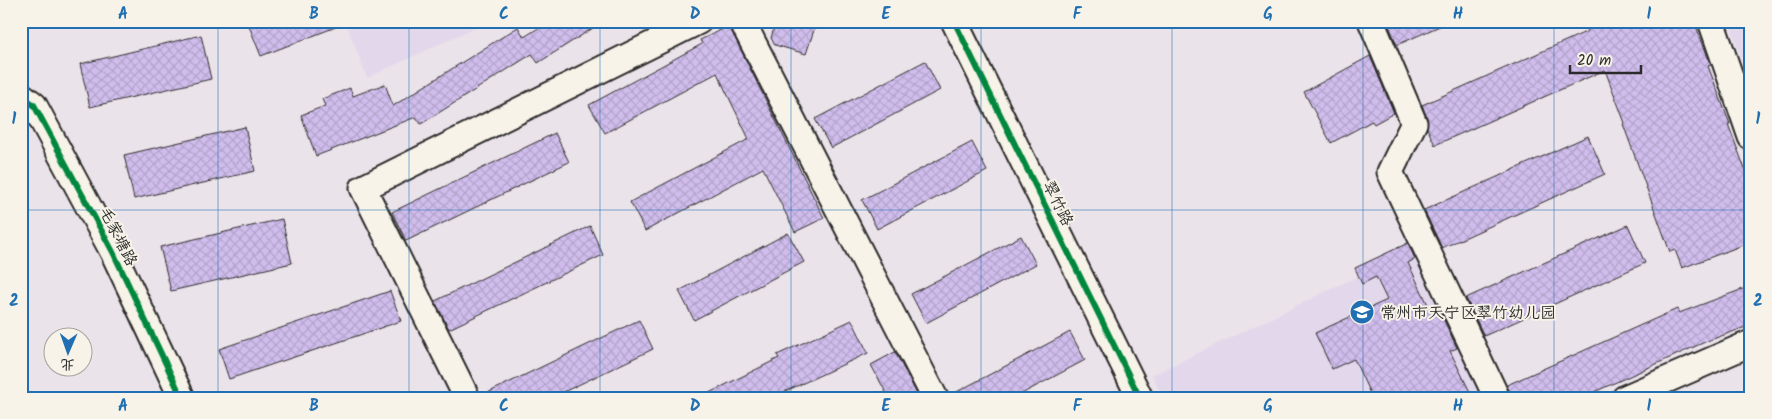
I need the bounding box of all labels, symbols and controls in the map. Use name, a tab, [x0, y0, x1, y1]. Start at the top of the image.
text: A	[118, 2, 128, 27]
text: B	[309, 2, 319, 27]
text: C	[499, 2, 509, 27]
text: D	[690, 2, 701, 27]
text: E	[882, 2, 892, 27]
text: F	[1073, 2, 1083, 27]
text: G	[1263, 2, 1273, 27]
text: H	[1453, 2, 1463, 27]
text: I	[1647, 2, 1652, 27]
scale bar	[1570, 42, 1641, 74]
text: 20 m	[1577, 49, 1611, 73]
text: 1	[12, 107, 17, 132]
text: 1	[1756, 107, 1761, 132]
street label: 翠竹路	[1036, 177, 1079, 231]
street label: 毛家塘路	[92, 202, 143, 271]
text: 2	[9, 289, 19, 314]
text: 2	[1753, 289, 1763, 314]
school or university icon: 常州市天宁区翠竹幼儿园	[1349, 299, 1375, 325]
place label: 常州市天宁区翠竹幼儿园	[1380, 301, 1556, 326]
north arrow	[42, 326, 92, 376]
text: 北	[60, 353, 75, 375]
text: A	[118, 394, 128, 419]
text: B	[309, 394, 319, 419]
text: C	[499, 394, 509, 419]
text: D	[690, 394, 701, 419]
text: E	[882, 394, 892, 419]
text: F	[1073, 394, 1083, 419]
text: G	[1263, 394, 1273, 419]
text: H	[1453, 394, 1463, 419]
text: I	[1647, 394, 1652, 419]

